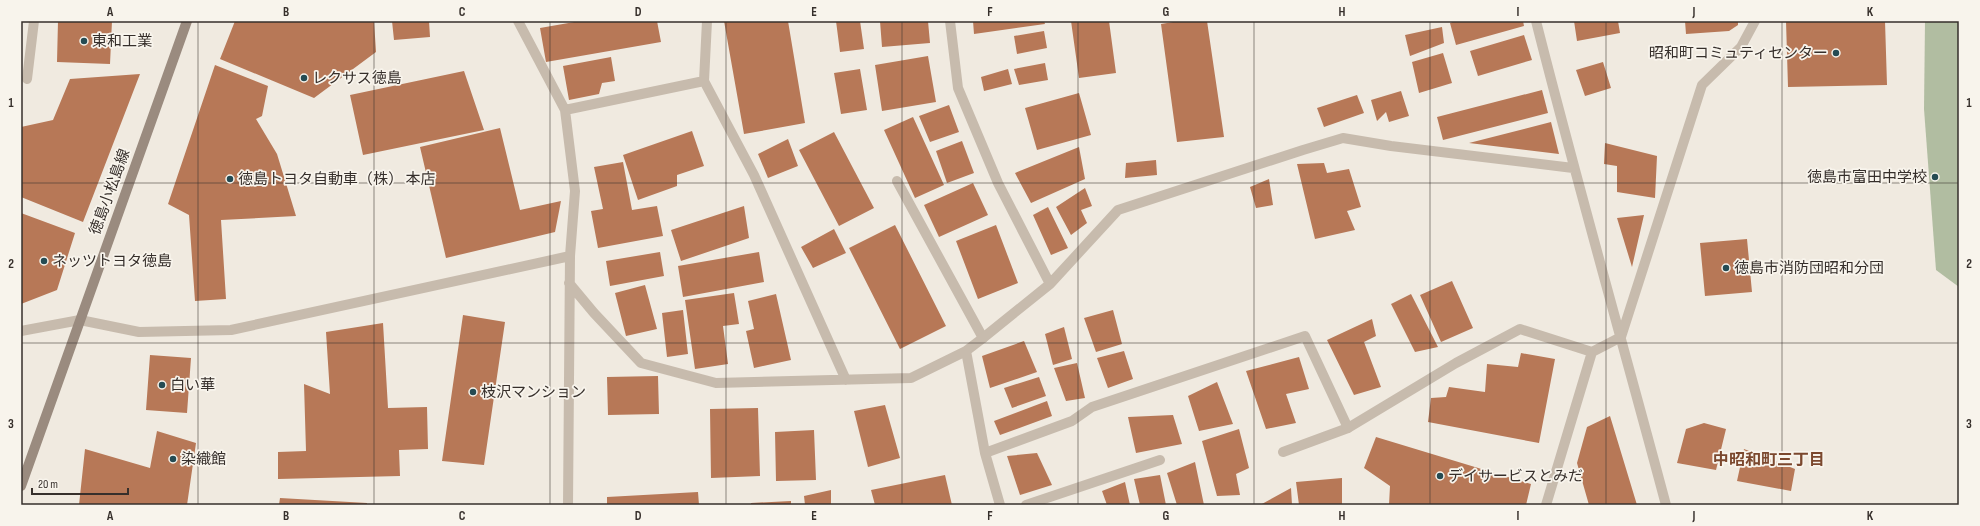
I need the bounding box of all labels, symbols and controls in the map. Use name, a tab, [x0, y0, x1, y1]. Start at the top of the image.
text: A	[106, 4, 114, 20]
text: B	[283, 4, 289, 20]
text: C	[459, 4, 466, 20]
text: D	[635, 4, 642, 20]
text: E	[811, 4, 817, 20]
text: F	[987, 4, 993, 20]
text: G	[1163, 4, 1170, 20]
text: H	[1339, 4, 1346, 20]
text: I	[1517, 4, 1520, 20]
text: J	[1692, 4, 1696, 20]
text: K	[1867, 4, 1874, 20]
place label: 東和工業	[92, 32, 152, 51]
marker: 東和工業	[79, 36, 89, 46]
place label: 昭和町コミュティセンター	[1649, 44, 1828, 63]
marker: 昭和町コミュティセンター	[1831, 48, 1841, 58]
place label: レクサス徳島	[312, 69, 402, 88]
marker: レクサス徳島	[299, 73, 309, 83]
text: 1	[8, 95, 14, 111]
text: 1	[1966, 95, 1972, 111]
street label: 徳島小松島線	[86, 146, 134, 238]
place label: 徳島市富田中学校	[1807, 168, 1927, 187]
place label: 徳島トヨタ自動車（株） 本店	[238, 170, 435, 189]
marker: 徳島市富田中学校	[1930, 172, 1940, 182]
marker: 徳島トヨタ自動車（株） 本店	[225, 174, 235, 184]
place label: ネッツトヨタ徳島	[52, 252, 172, 271]
text: 2	[8, 256, 14, 272]
marker: ネッツトヨタ徳島	[39, 256, 49, 266]
text: 2	[1966, 256, 1972, 272]
place label: 徳島市消防団昭和分団	[1734, 259, 1884, 278]
marker: 徳島市消防団昭和分団	[1721, 263, 1731, 273]
place label: 白い華	[170, 376, 215, 395]
marker: 白い華	[157, 380, 167, 390]
place label: 枝沢マンション	[481, 383, 586, 402]
marker: 枝沢マンション	[468, 387, 478, 397]
text: 3	[8, 416, 14, 432]
text: 3	[1966, 416, 1972, 432]
place label: 染織館	[181, 450, 226, 469]
district label: 中昭和町三丁目	[1713, 451, 1825, 470]
marker: 染織館	[168, 454, 178, 464]
place label: デイサービスとみだ	[1448, 467, 1583, 486]
scale bar	[32, 470, 128, 496]
marker: デイサービスとみだ	[1435, 471, 1445, 481]
text: 20 m	[38, 477, 58, 492]
text: A	[106, 508, 114, 524]
text: B	[283, 508, 289, 524]
text: C	[459, 508, 466, 524]
text: D	[635, 508, 642, 524]
text: E	[811, 508, 817, 524]
text: F	[987, 508, 993, 524]
text: G	[1163, 508, 1170, 524]
text: H	[1339, 508, 1346, 524]
text: I	[1517, 508, 1520, 524]
text: J	[1692, 508, 1696, 524]
text: K	[1867, 508, 1874, 524]

